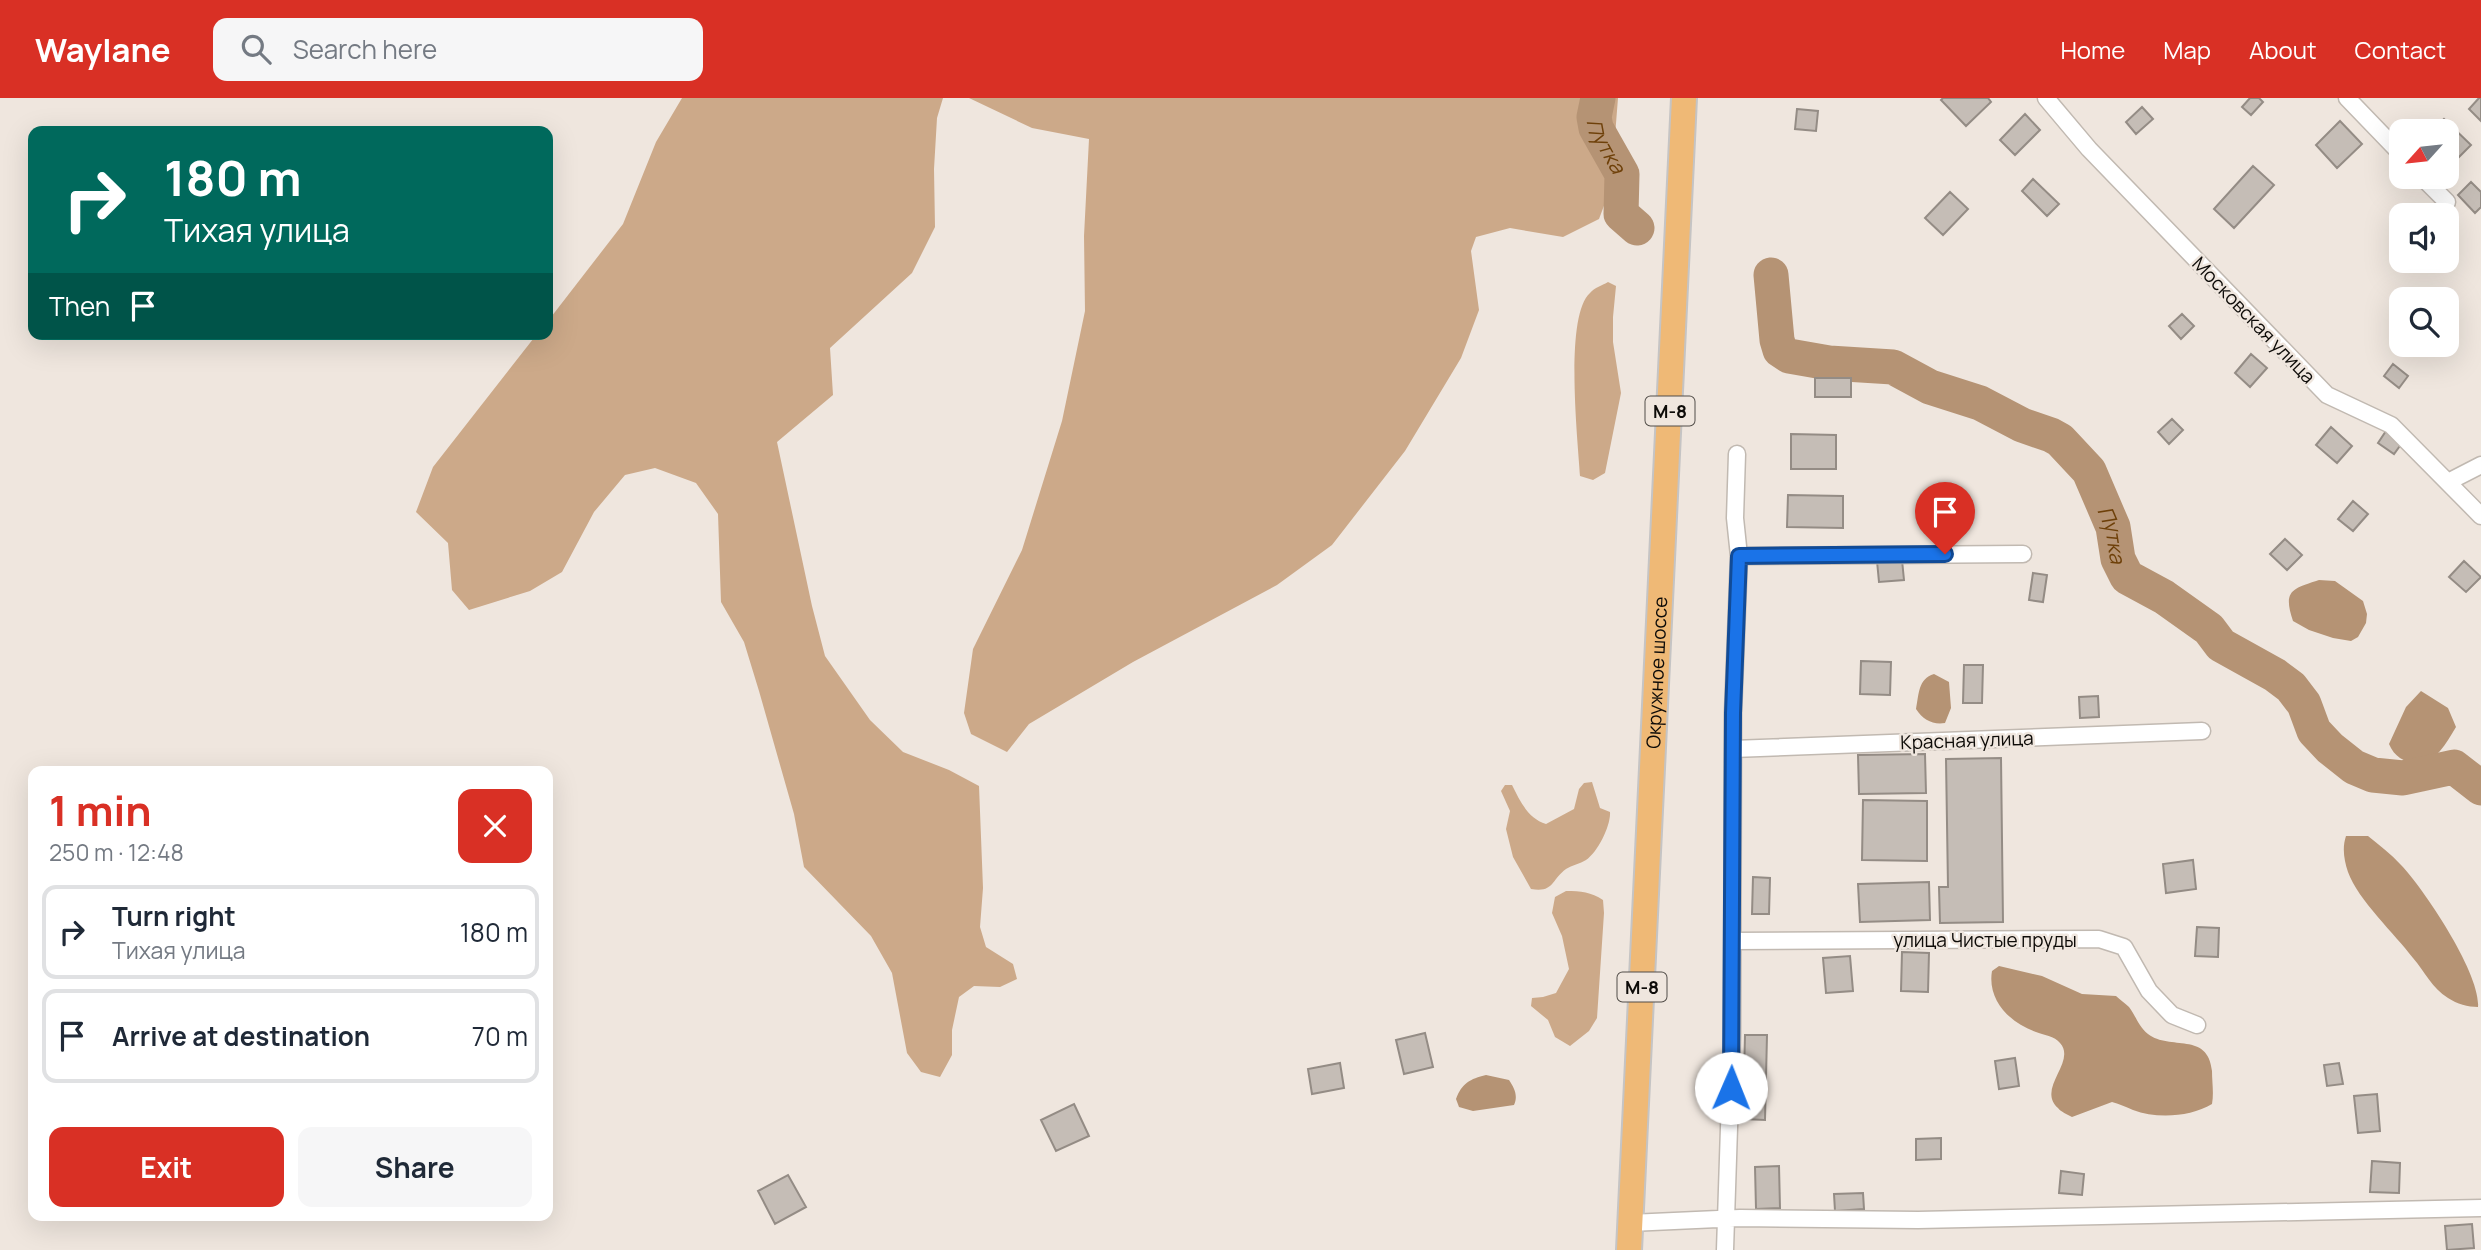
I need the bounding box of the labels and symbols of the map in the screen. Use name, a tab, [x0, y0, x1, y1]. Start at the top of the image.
water label: Путка	[1581, 117, 1633, 179]
north arrow	[2389, 119, 2459, 189]
street label: Московская улица	[2187, 251, 2321, 389]
road number: М-8	[1646, 396, 1694, 426]
pin	[1915, 482, 1975, 554]
water label: Путка	[2092, 501, 2133, 567]
street label: Окружное шоссе	[1640, 596, 1673, 749]
street label: Красная улица	[1900, 725, 2034, 755]
street label: улица Чистые пруды	[1893, 927, 2077, 953]
road number: М-8	[1618, 972, 1666, 1002]
position arrow	[1694, 1051, 1768, 1125]

